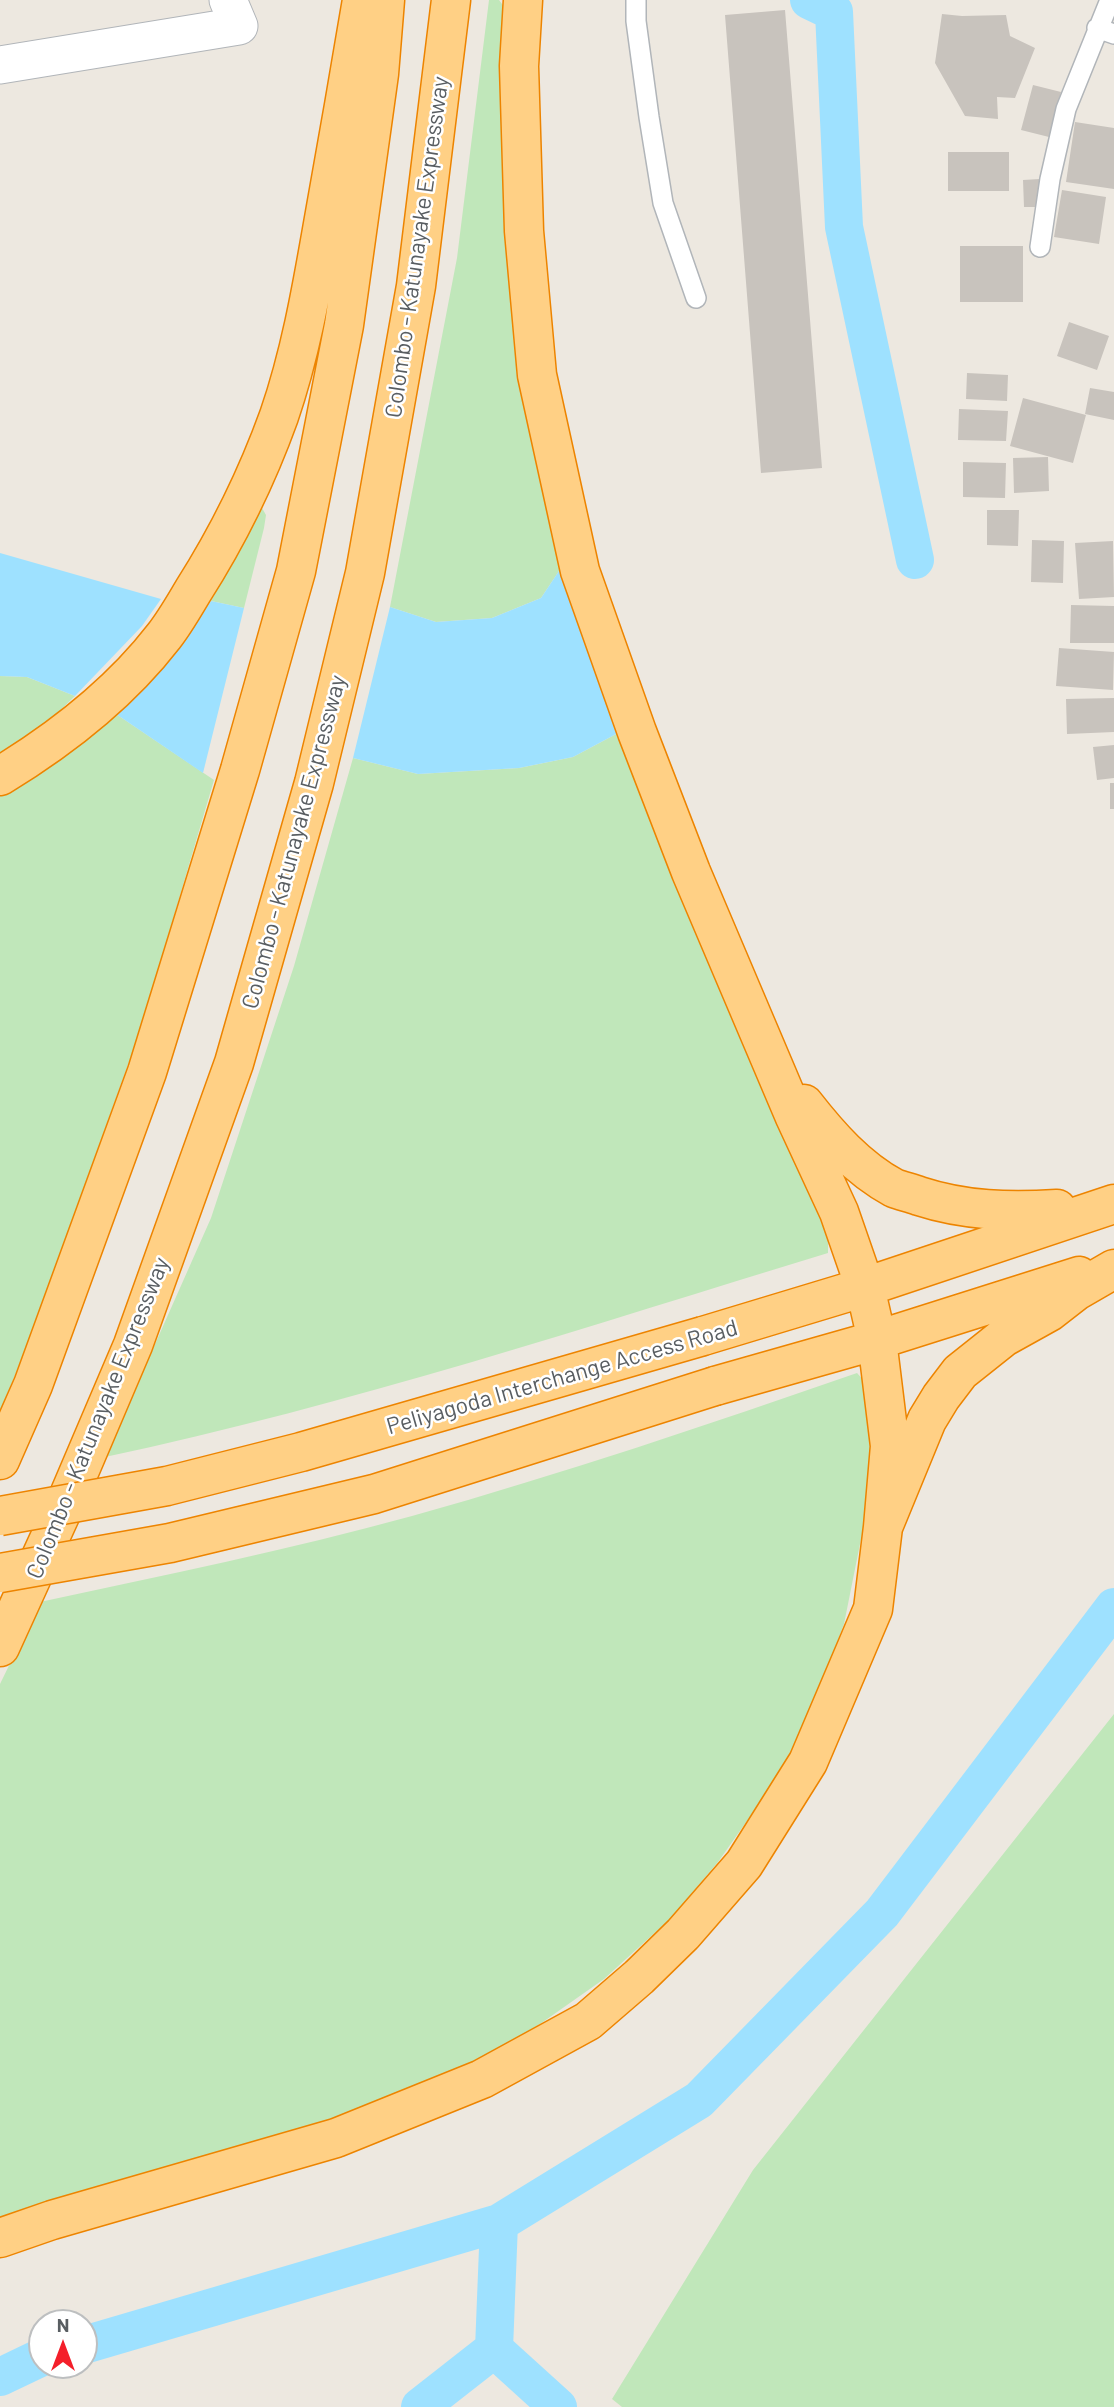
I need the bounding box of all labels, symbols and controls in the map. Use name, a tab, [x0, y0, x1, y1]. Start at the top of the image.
street label: Colombo - Katunayake Expressway	[379, 75, 455, 419]
street label: Colombo - Katunayake Expressway	[236, 672, 352, 1012]
street label: Colombo - Katunayake Expressway	[21, 1253, 175, 1583]
street label: Peliyagoda Interchange Access Road	[383, 1314, 741, 1440]
north arrow	[28, 2309, 98, 2379]
text: N	[57, 2313, 69, 2336]

